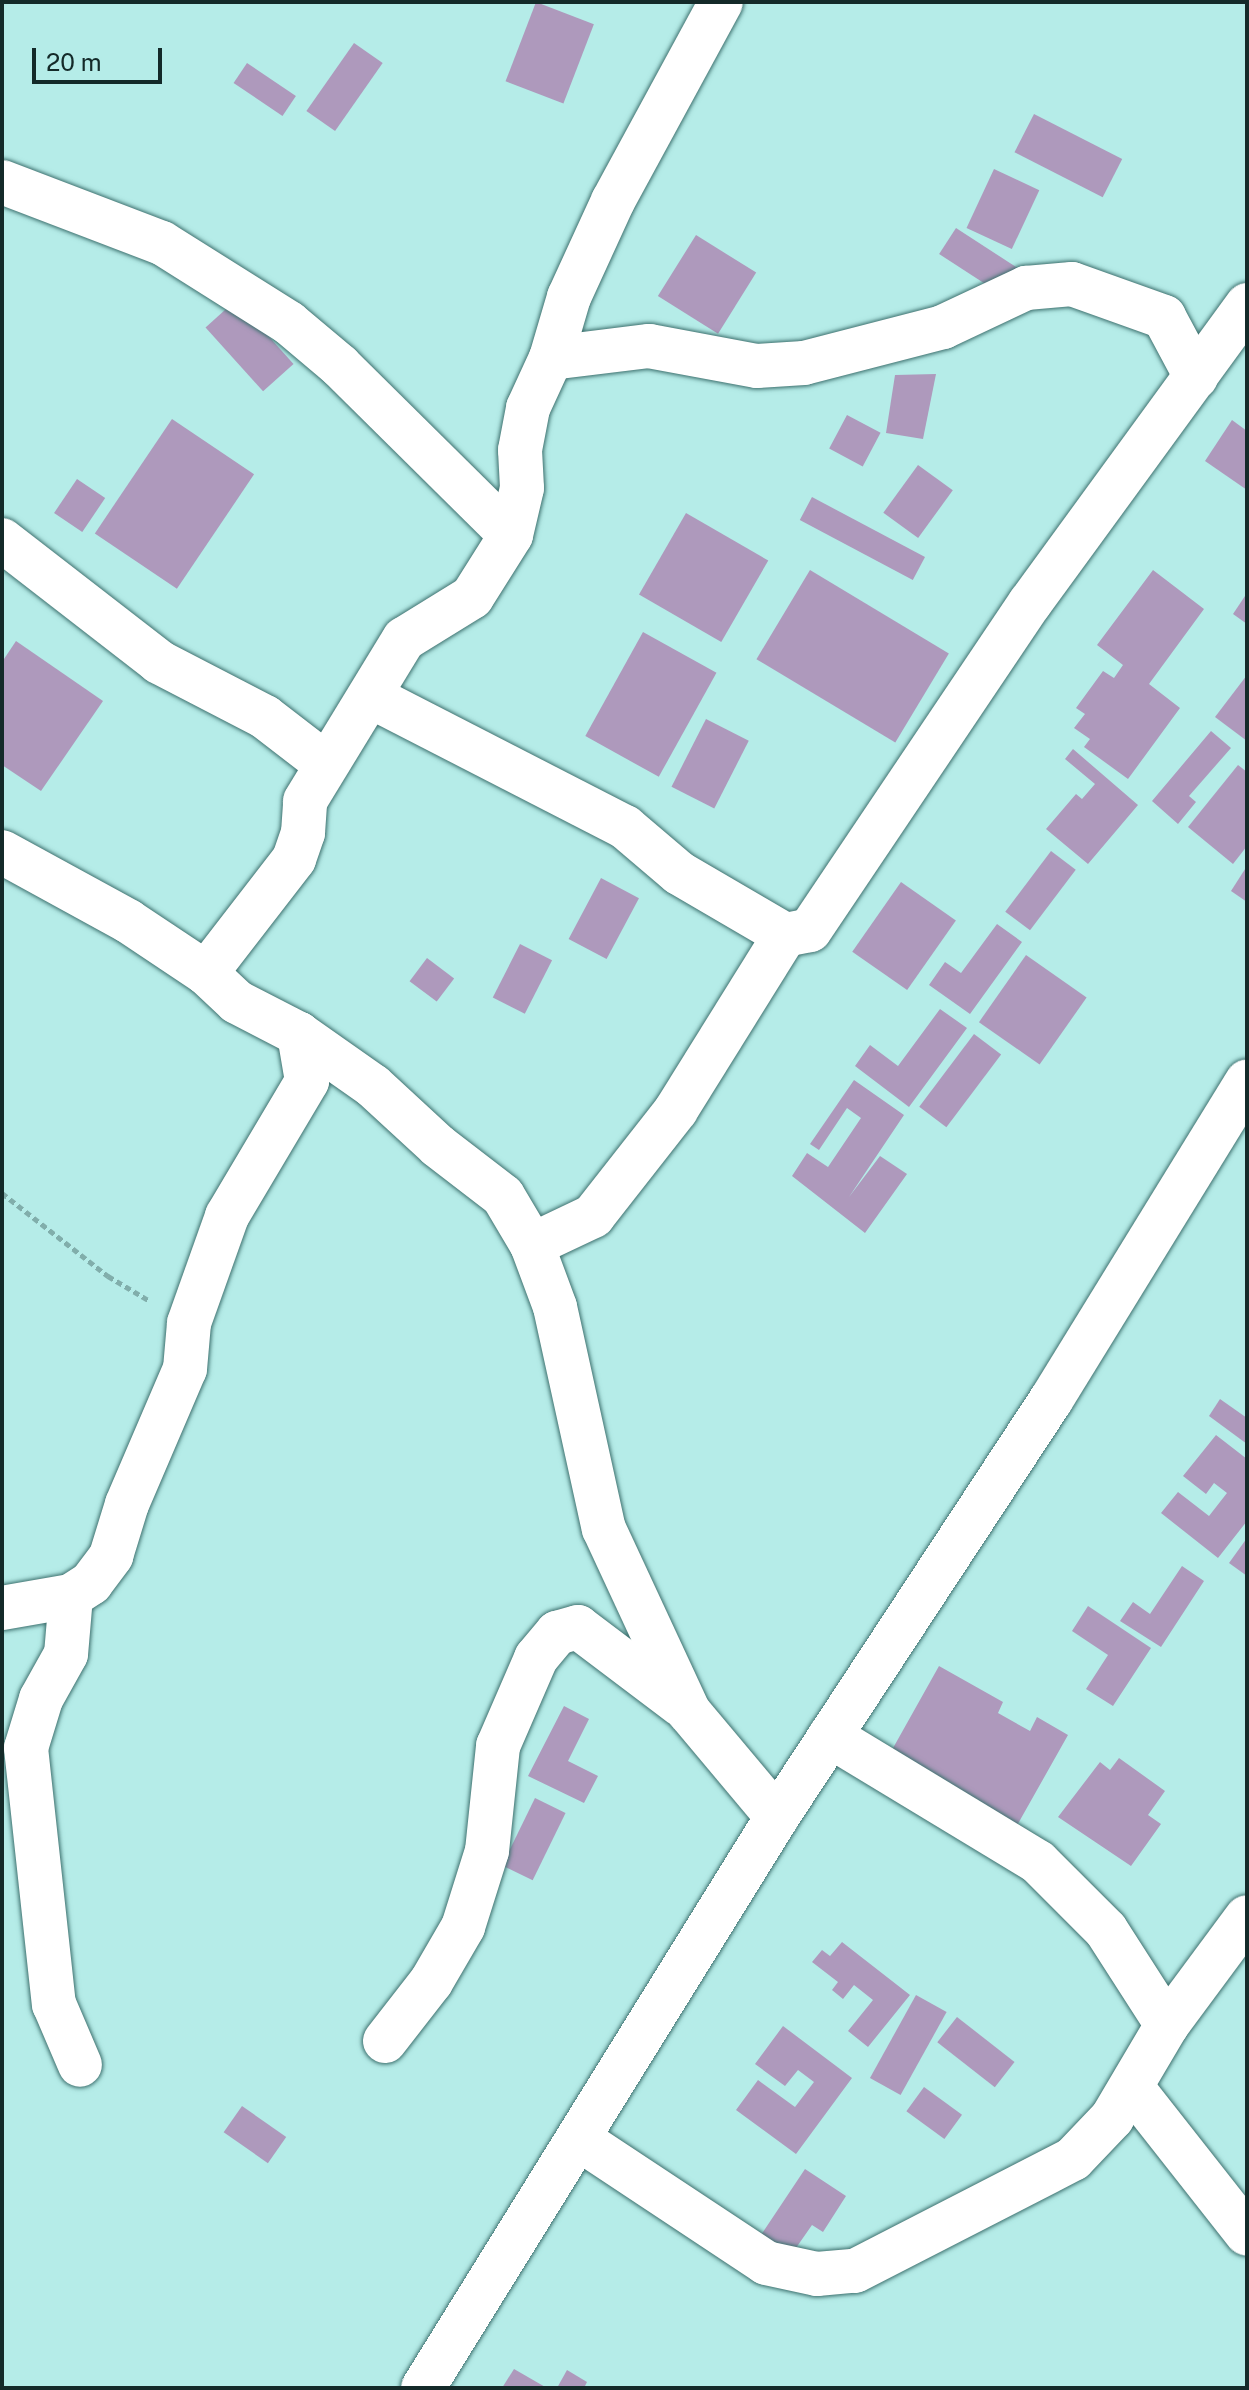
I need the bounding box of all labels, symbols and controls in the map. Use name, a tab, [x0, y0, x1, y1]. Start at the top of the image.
scale bar	[36, 32, 166, 82]
text: 20 m	[46, 48, 102, 76]

